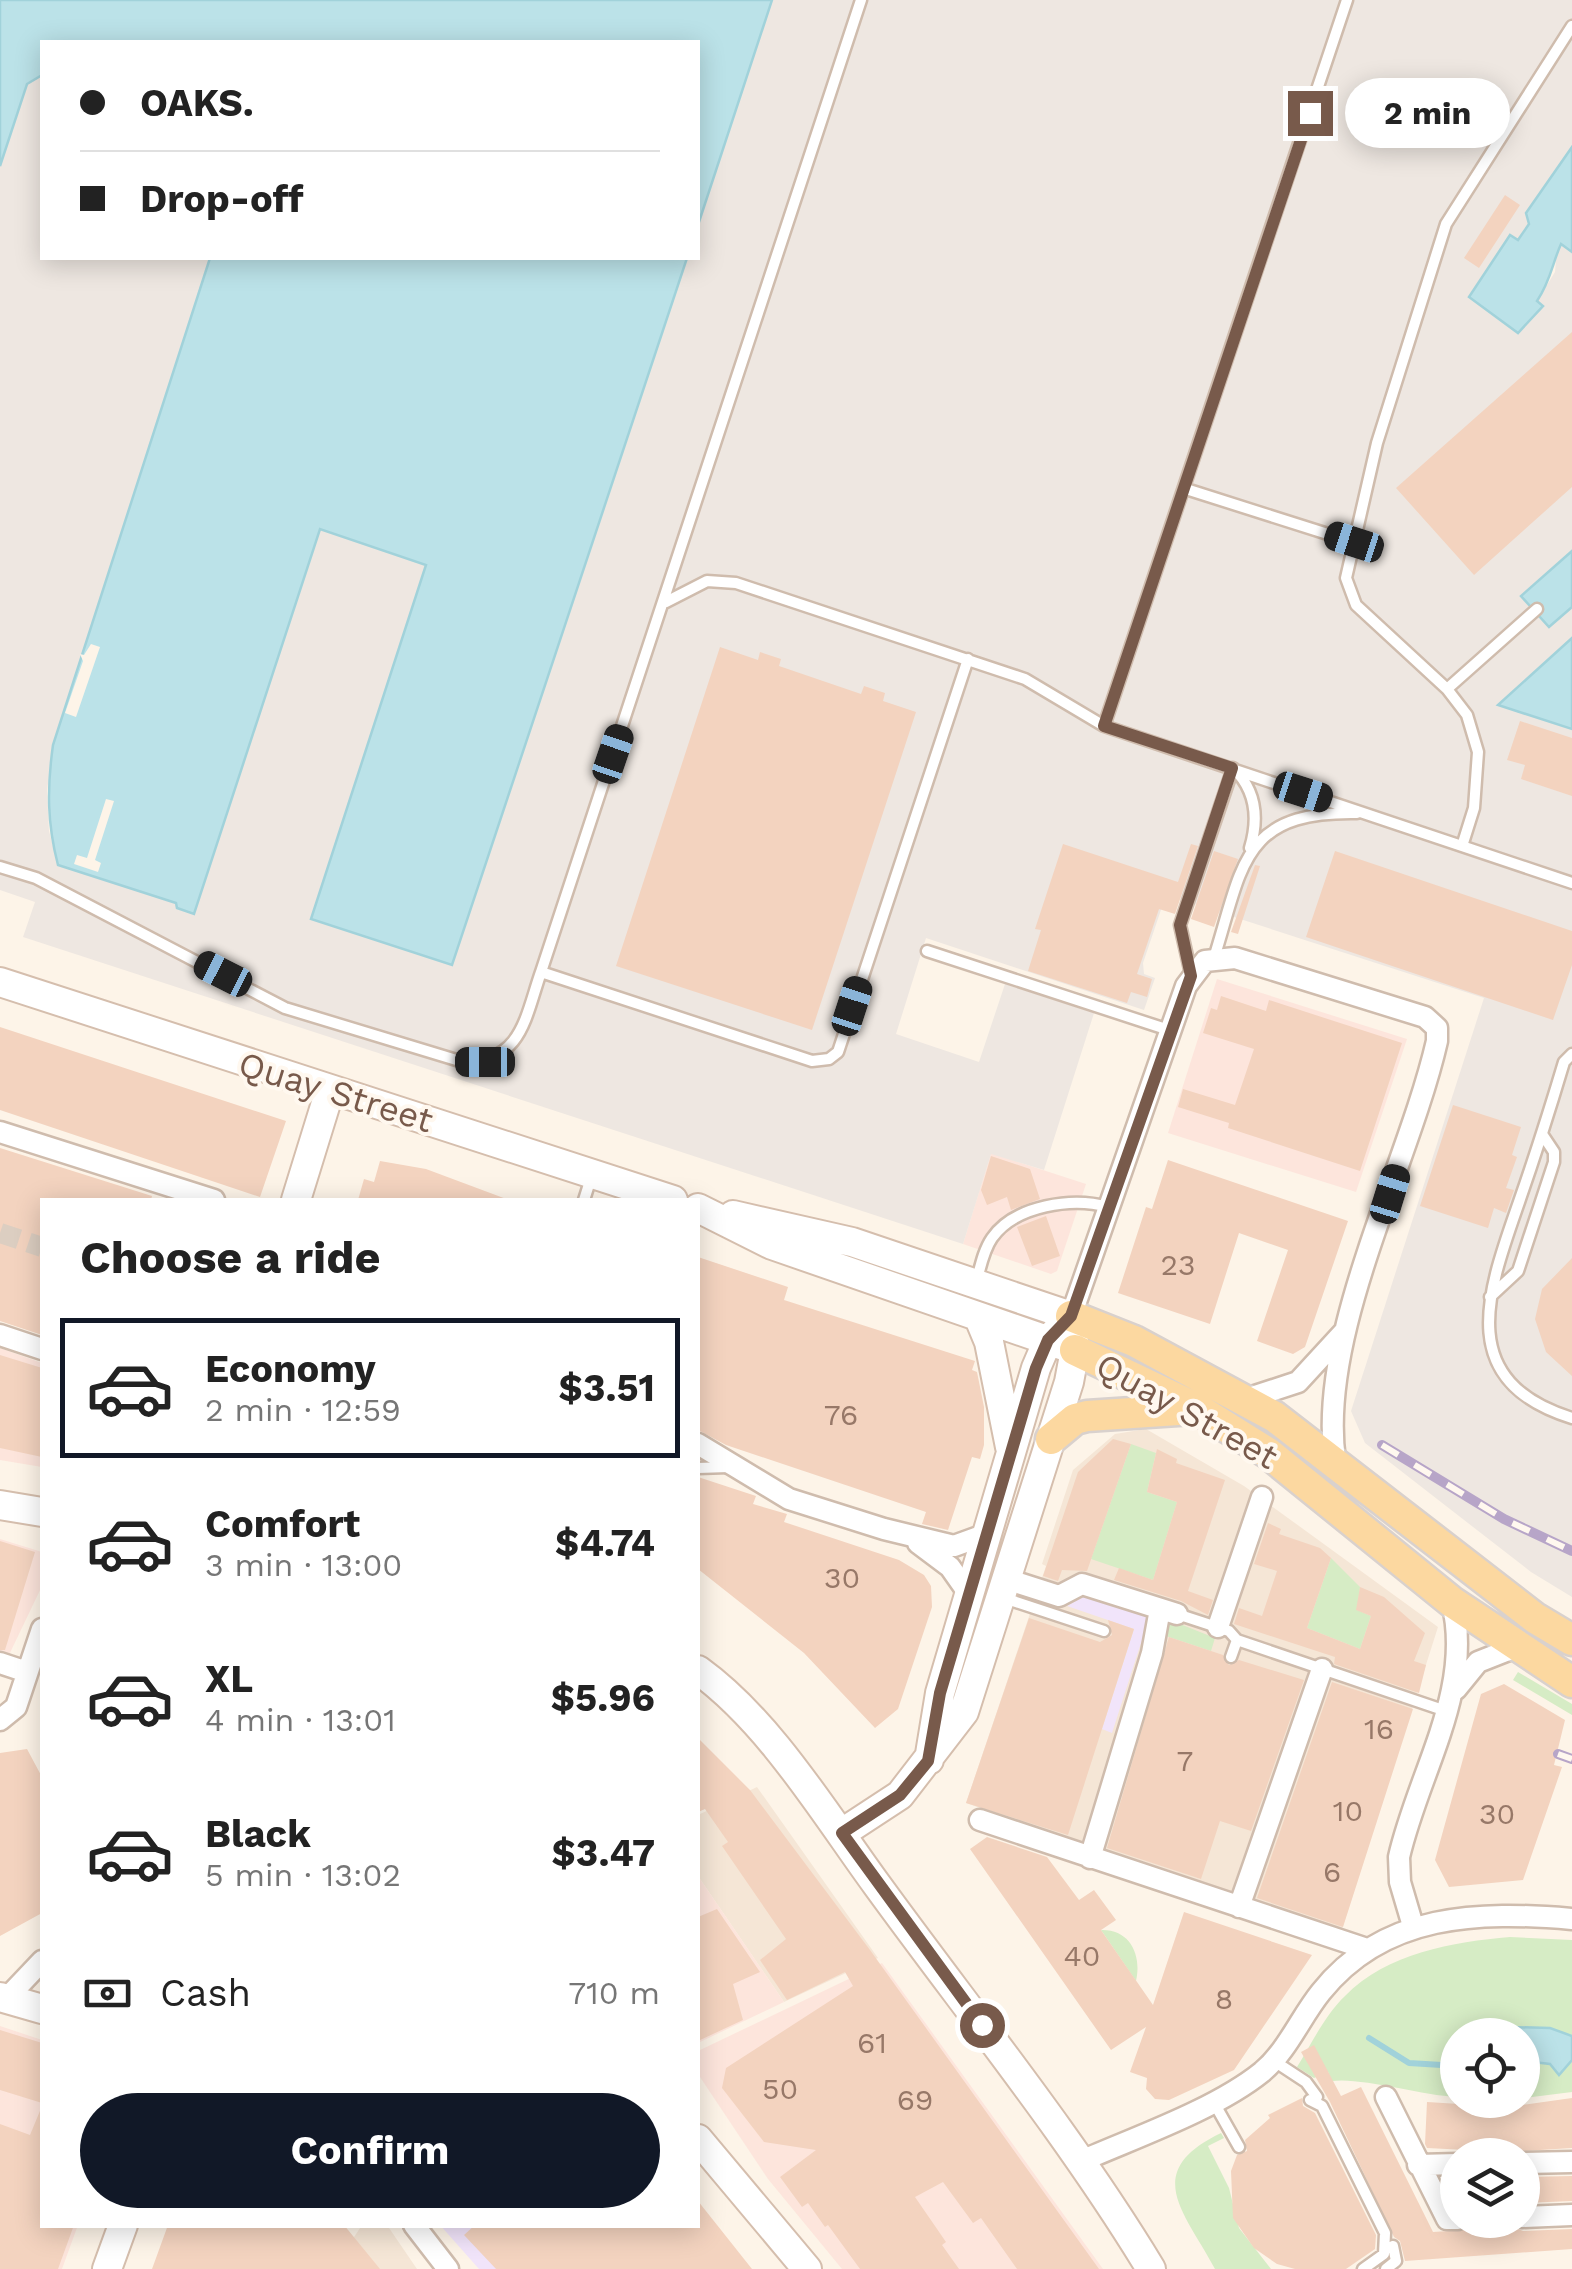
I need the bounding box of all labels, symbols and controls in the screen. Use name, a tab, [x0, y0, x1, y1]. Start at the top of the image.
callout: 2 min	[1345, 78, 1510, 148]
text: OAKS.	[140, 81, 254, 125]
route end	[1288, 91, 1333, 136]
text: 2 min	[1384, 94, 1471, 132]
text: Drop-off	[140, 177, 304, 221]
car	[1321, 518, 1387, 566]
car	[589, 721, 637, 787]
car	[1270, 768, 1336, 816]
car	[189, 947, 257, 1001]
car	[828, 973, 876, 1039]
street label: Quay Street	[234, 1043, 439, 1142]
car	[455, 1047, 515, 1077]
car	[1367, 1161, 1413, 1227]
text: Choose a ride	[80, 1231, 380, 1284]
house number: 23	[1161, 1247, 1195, 1282]
icon: car	[85, 1343, 175, 1433]
street label: Quay Street	[1089, 1344, 1285, 1478]
text: Economy	[205, 1347, 376, 1391]
text: $3.51	[559, 1366, 655, 1410]
text: 2 min · 12:59	[205, 1391, 401, 1429]
house number: 76	[824, 1397, 858, 1432]
icon: car	[85, 1498, 175, 1588]
text: Comfort	[205, 1502, 360, 1546]
text: $4.74	[555, 1521, 655, 1565]
text: 3 min · 13:00	[205, 1546, 402, 1584]
house number: 30	[824, 1560, 860, 1595]
icon: car	[85, 1653, 175, 1743]
text: XL	[205, 1657, 253, 1701]
text: $5.96	[551, 1676, 655, 1720]
text: 4 min · 13:01	[205, 1701, 396, 1739]
house number: 16	[1364, 1711, 1394, 1746]
house number: 7	[1177, 1743, 1193, 1778]
house number: 10	[1333, 1793, 1363, 1828]
house number: 30	[1479, 1796, 1515, 1831]
icon: car	[85, 1808, 175, 1898]
text: Black	[205, 1812, 311, 1856]
text: $3.47	[551, 1831, 655, 1875]
house number: 6	[1323, 1854, 1341, 1889]
text: 5 min · 13:02	[205, 1856, 401, 1894]
house number: 40	[1064, 1938, 1101, 1973]
icon: cash	[80, 1966, 135, 2021]
text: Cash	[160, 1971, 251, 2015]
text: 710 m	[568, 1974, 660, 2012]
house number: 8	[1215, 1981, 1233, 2016]
route start	[960, 2003, 1005, 2048]
map controls	[1440, 2018, 1540, 2238]
button: locate	[1440, 2018, 1540, 2118]
house number: 61	[857, 2025, 887, 2060]
house number: 50	[762, 2071, 798, 2106]
house number: 69	[897, 2082, 933, 2117]
button: Confirm	[80, 2093, 660, 2208]
button: layers	[1440, 2138, 1540, 2238]

